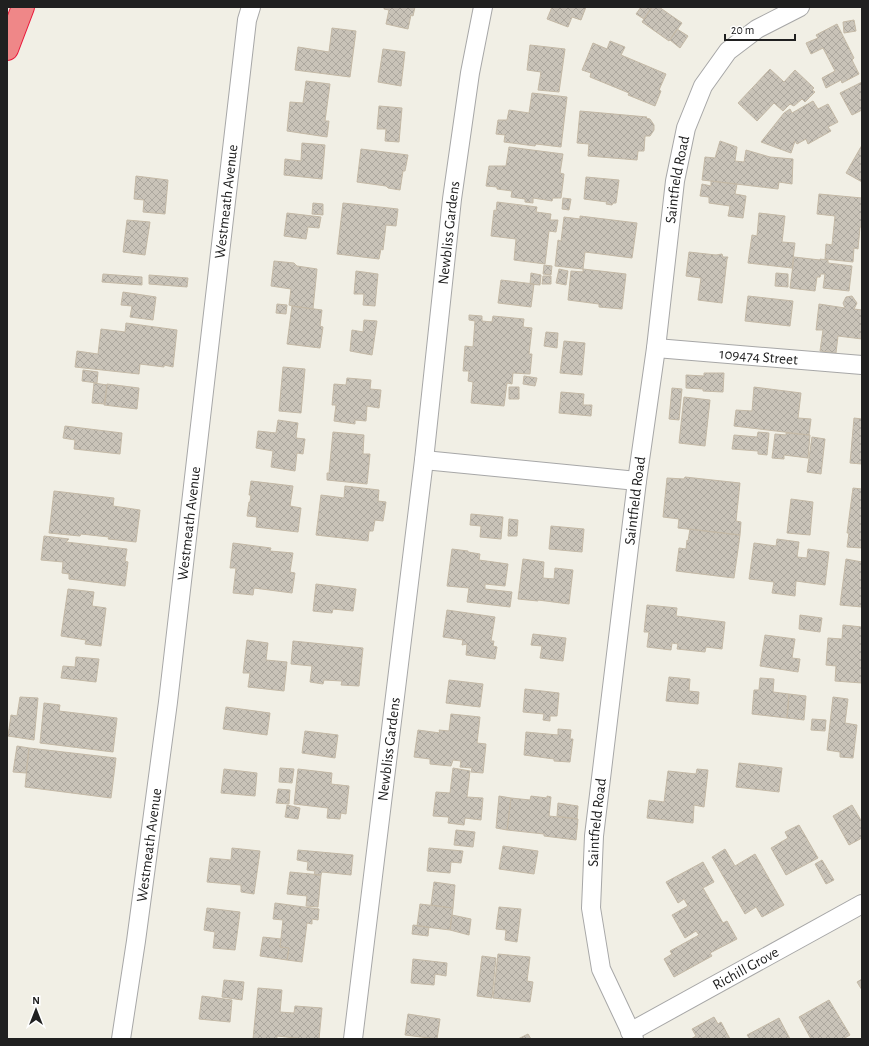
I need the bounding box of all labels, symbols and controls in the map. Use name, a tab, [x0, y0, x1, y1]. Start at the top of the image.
scale bar	[725, 16, 795, 42]
text: 20 m	[731, 24, 754, 36]
street label: Saintfield Road	[663, 134, 692, 224]
street label: Westmeath Avenue	[212, 144, 240, 259]
street label: Newbliss Gardens	[435, 180, 462, 285]
street label: 109474 Street	[719, 346, 799, 367]
street label: Saintfield Road	[622, 455, 648, 546]
street label: Westmeath Avenue	[175, 466, 203, 581]
street label: Newbliss Gardens	[375, 697, 402, 802]
street label: Saintfield Road	[585, 777, 608, 867]
street label: Westmeath Avenue	[134, 787, 164, 903]
street label: Richill Grove	[710, 944, 781, 992]
north arrow	[16, 990, 56, 1030]
text: N	[32, 995, 40, 1006]

